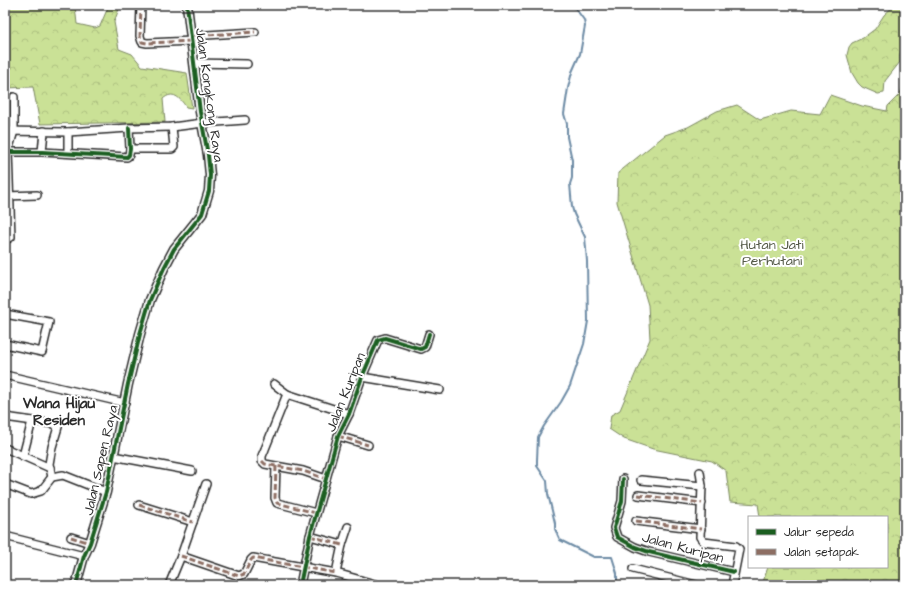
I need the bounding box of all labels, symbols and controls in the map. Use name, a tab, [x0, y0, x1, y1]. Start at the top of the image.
street label: Jalan Kongkong Raya	[190, 27, 228, 163]
park label: Hutan Jati Perhutani	[740, 235, 804, 271]
street label: Jalan Kuripan	[321, 350, 371, 435]
district label: Wana Hijau Residen	[22, 393, 95, 431]
street label: Jalan Sapen Raya	[79, 403, 123, 517]
legend	[748, 516, 888, 568]
text: Jalur sepeda	[784, 524, 854, 541]
street label: Jalan Kuripan	[640, 527, 726, 568]
text: Jalan setapak	[784, 544, 860, 561]

